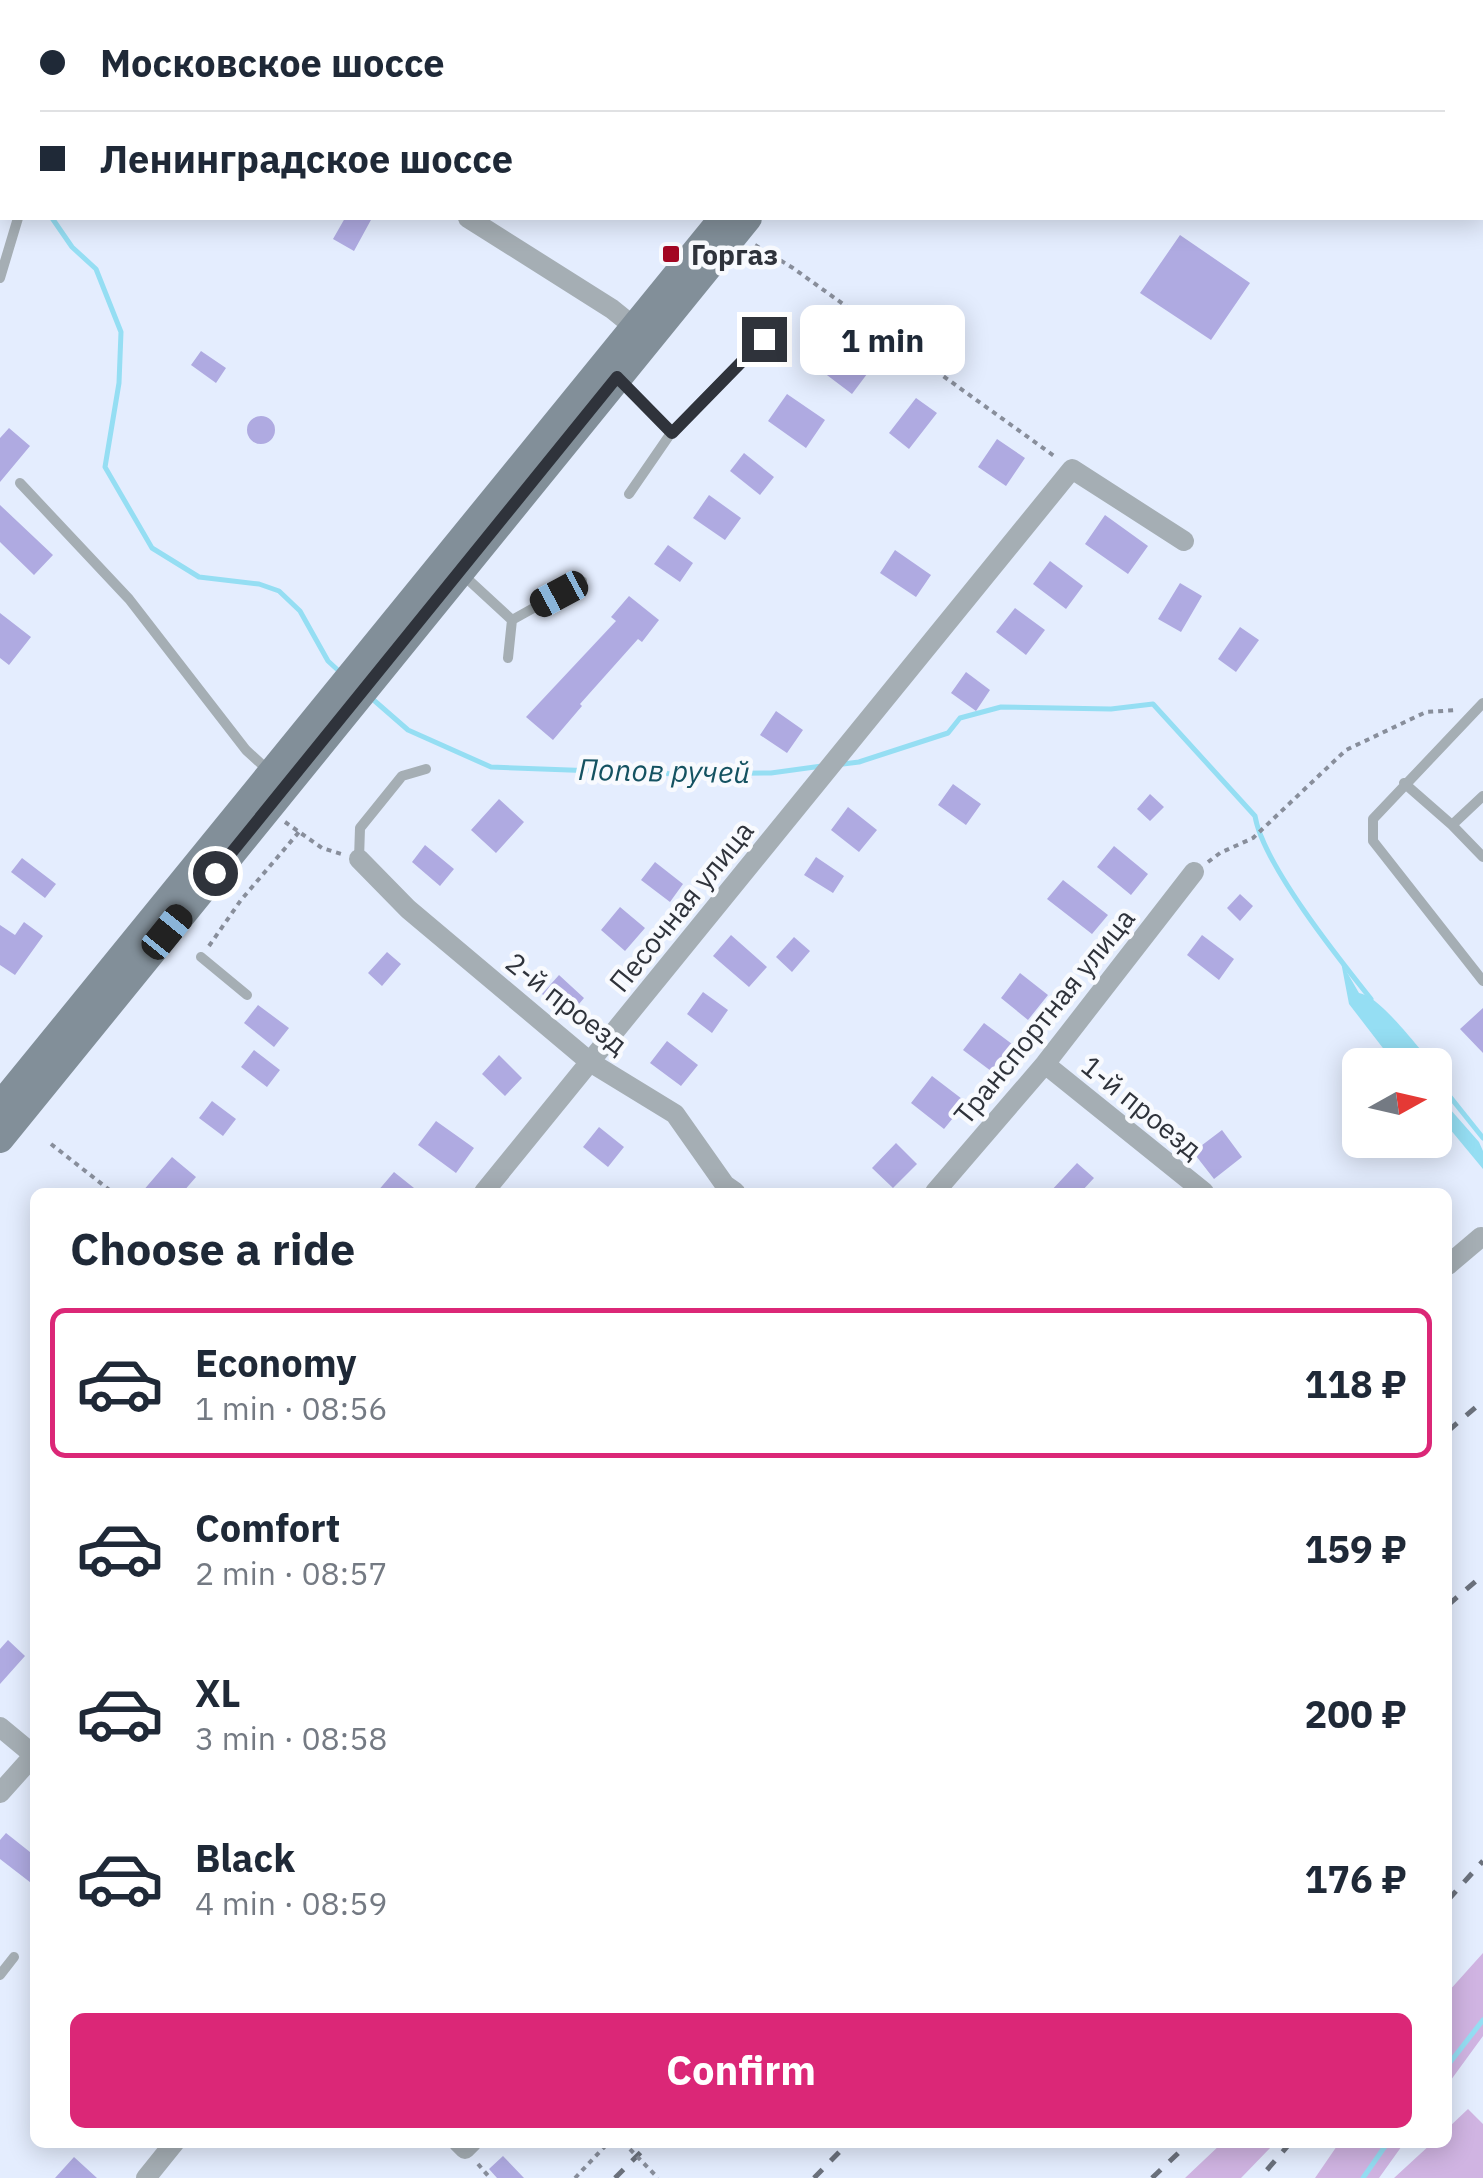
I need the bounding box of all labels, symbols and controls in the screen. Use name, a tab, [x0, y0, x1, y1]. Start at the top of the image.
text: Московское шоссе	[100, 38, 445, 87]
text: Ленинградское шоссе	[100, 134, 513, 183]
place label: Горгаз	[691, 236, 778, 273]
marker: Горгаз	[660, 243, 682, 265]
callout: 1 min	[799, 304, 964, 374]
route end	[742, 317, 787, 362]
text: 1 min	[841, 319, 924, 361]
car	[525, 567, 593, 621]
water label: Попов ручей	[578, 749, 750, 791]
street label: Песочная улица	[601, 813, 761, 999]
route start	[193, 851, 238, 896]
car	[136, 899, 198, 965]
street label: Транспортная улица	[945, 900, 1143, 1132]
street label: 2-й проезд	[498, 944, 636, 1062]
street label: 1-й проезд	[1074, 1047, 1210, 1167]
north arrow	[1342, 1048, 1452, 1158]
map controls	[1342, 1048, 1452, 1158]
text: Choose a ride	[70, 1219, 355, 1277]
icon: car	[75, 1338, 165, 1428]
text: Economy	[195, 1338, 357, 1387]
text: 118 ₽	[1305, 1359, 1407, 1408]
text: 1 min · 08:56	[195, 1387, 388, 1429]
icon: car	[75, 1503, 165, 1593]
text: Comfort	[195, 1503, 340, 1552]
text: 159 ₽	[1305, 1524, 1407, 1573]
text: 2 min · 08:57	[195, 1552, 388, 1594]
icon: car	[75, 1668, 165, 1758]
text: XL	[195, 1668, 241, 1717]
text: 200 ₽	[1305, 1689, 1407, 1738]
text: 3 min · 08:58	[195, 1717, 388, 1759]
icon: car	[75, 1833, 165, 1923]
text: Black	[195, 1833, 295, 1882]
text: 176 ₽	[1305, 1854, 1407, 1903]
text: 4 min · 08:59	[195, 1882, 388, 1924]
button: Confirm	[70, 2013, 1412, 2128]

